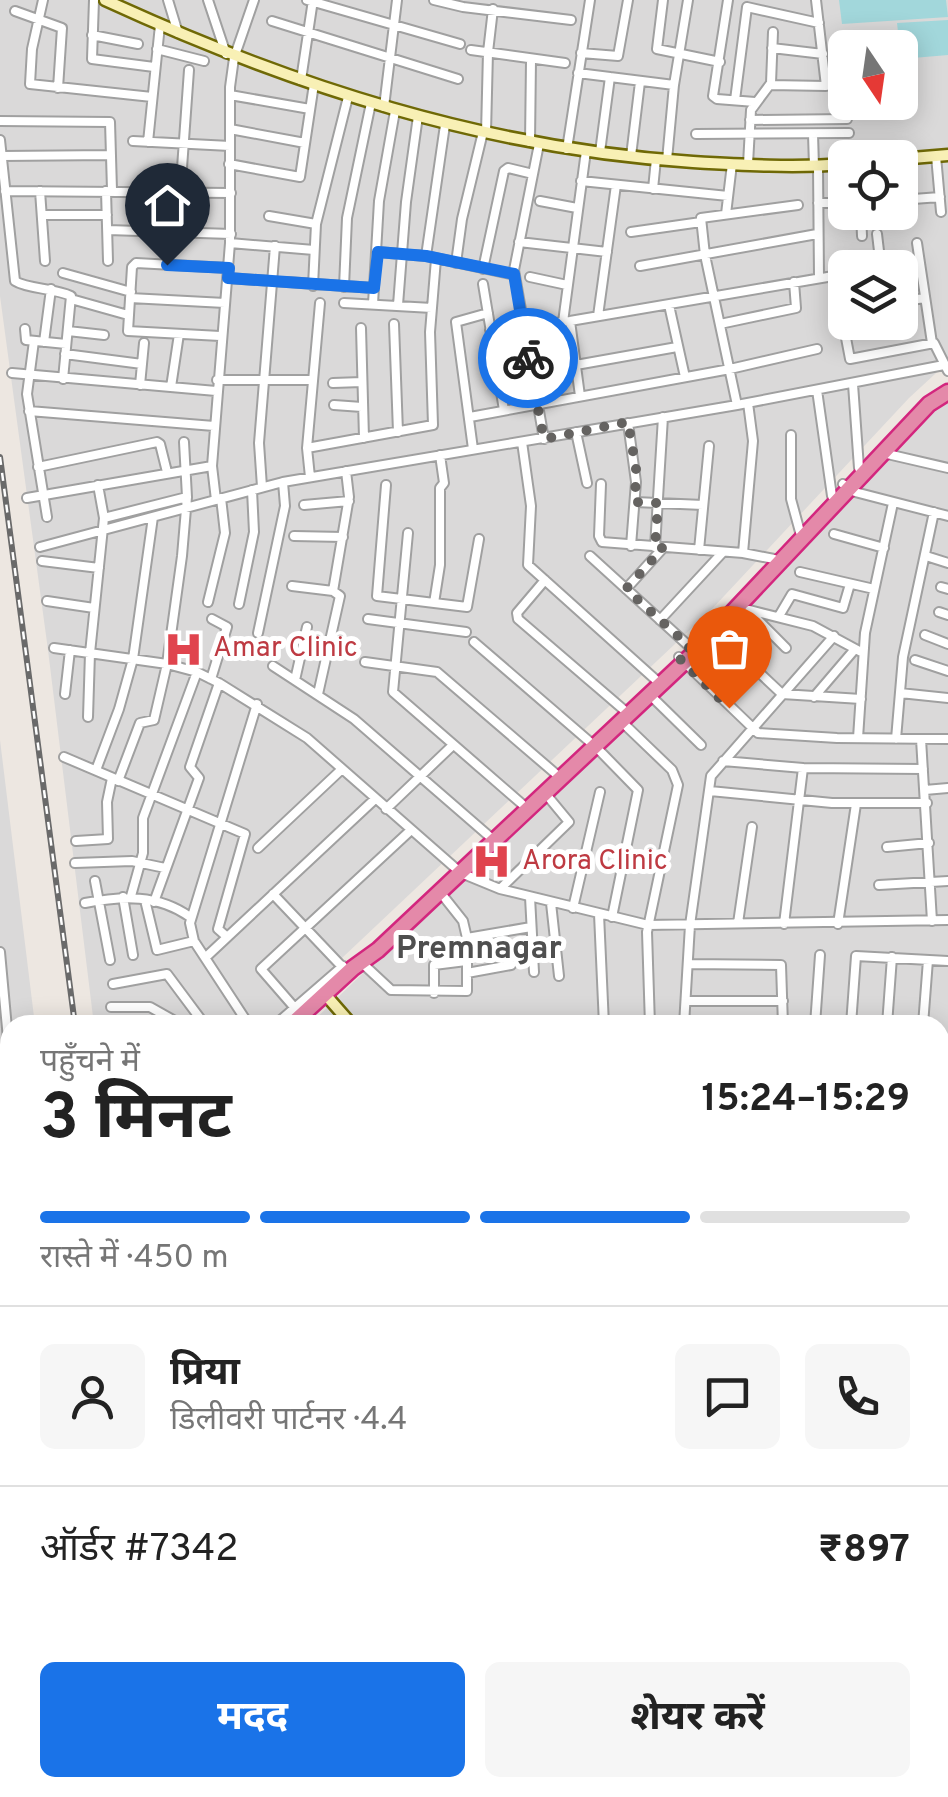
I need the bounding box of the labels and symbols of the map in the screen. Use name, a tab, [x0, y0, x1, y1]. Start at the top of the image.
north arrow	[828, 30, 918, 120]
pin	[125, 163, 210, 266]
courier	[478, 308, 578, 408]
pin	[687, 606, 772, 709]
hospital icon: Amar Clinic	[162, 628, 204, 670]
place label: Amar Clinic	[213, 631, 358, 667]
hospital icon: Arora Clinic	[471, 841, 513, 883]
place label: Arora Clinic	[522, 844, 668, 880]
district label: Premnagar	[396, 930, 562, 970]

